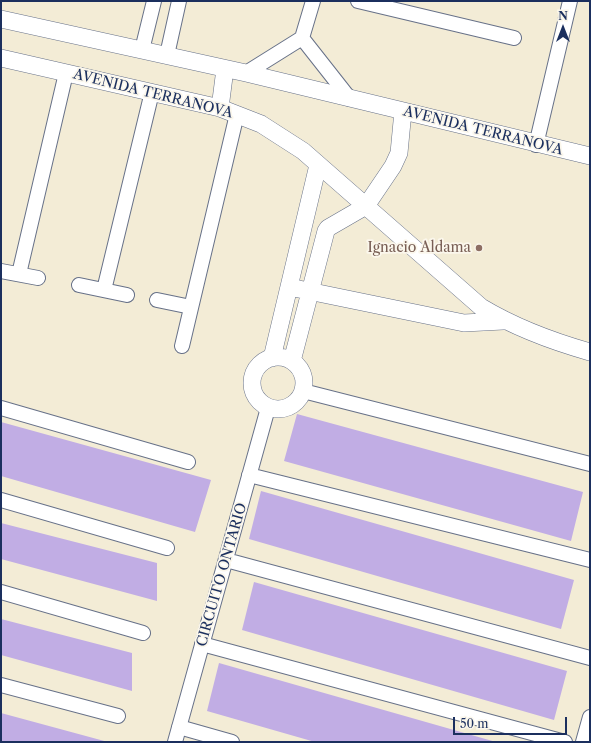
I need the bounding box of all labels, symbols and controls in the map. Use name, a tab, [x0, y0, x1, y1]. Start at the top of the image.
north arrow	[543, 8, 583, 48]
text: N	[558, 9, 568, 23]
street label: AVENIDA TERRANOVA	[71, 66, 235, 122]
street label: AVENIDA TERRANOVA	[401, 103, 565, 159]
place label: Ignacio Aldama	[368, 240, 471, 256]
marker: Ignacio Aldama	[474, 243, 484, 253]
street label: CIRCUITO ONTARIO	[193, 501, 251, 649]
scale bar	[455, 709, 569, 735]
text: 50 m	[460, 716, 489, 731]

